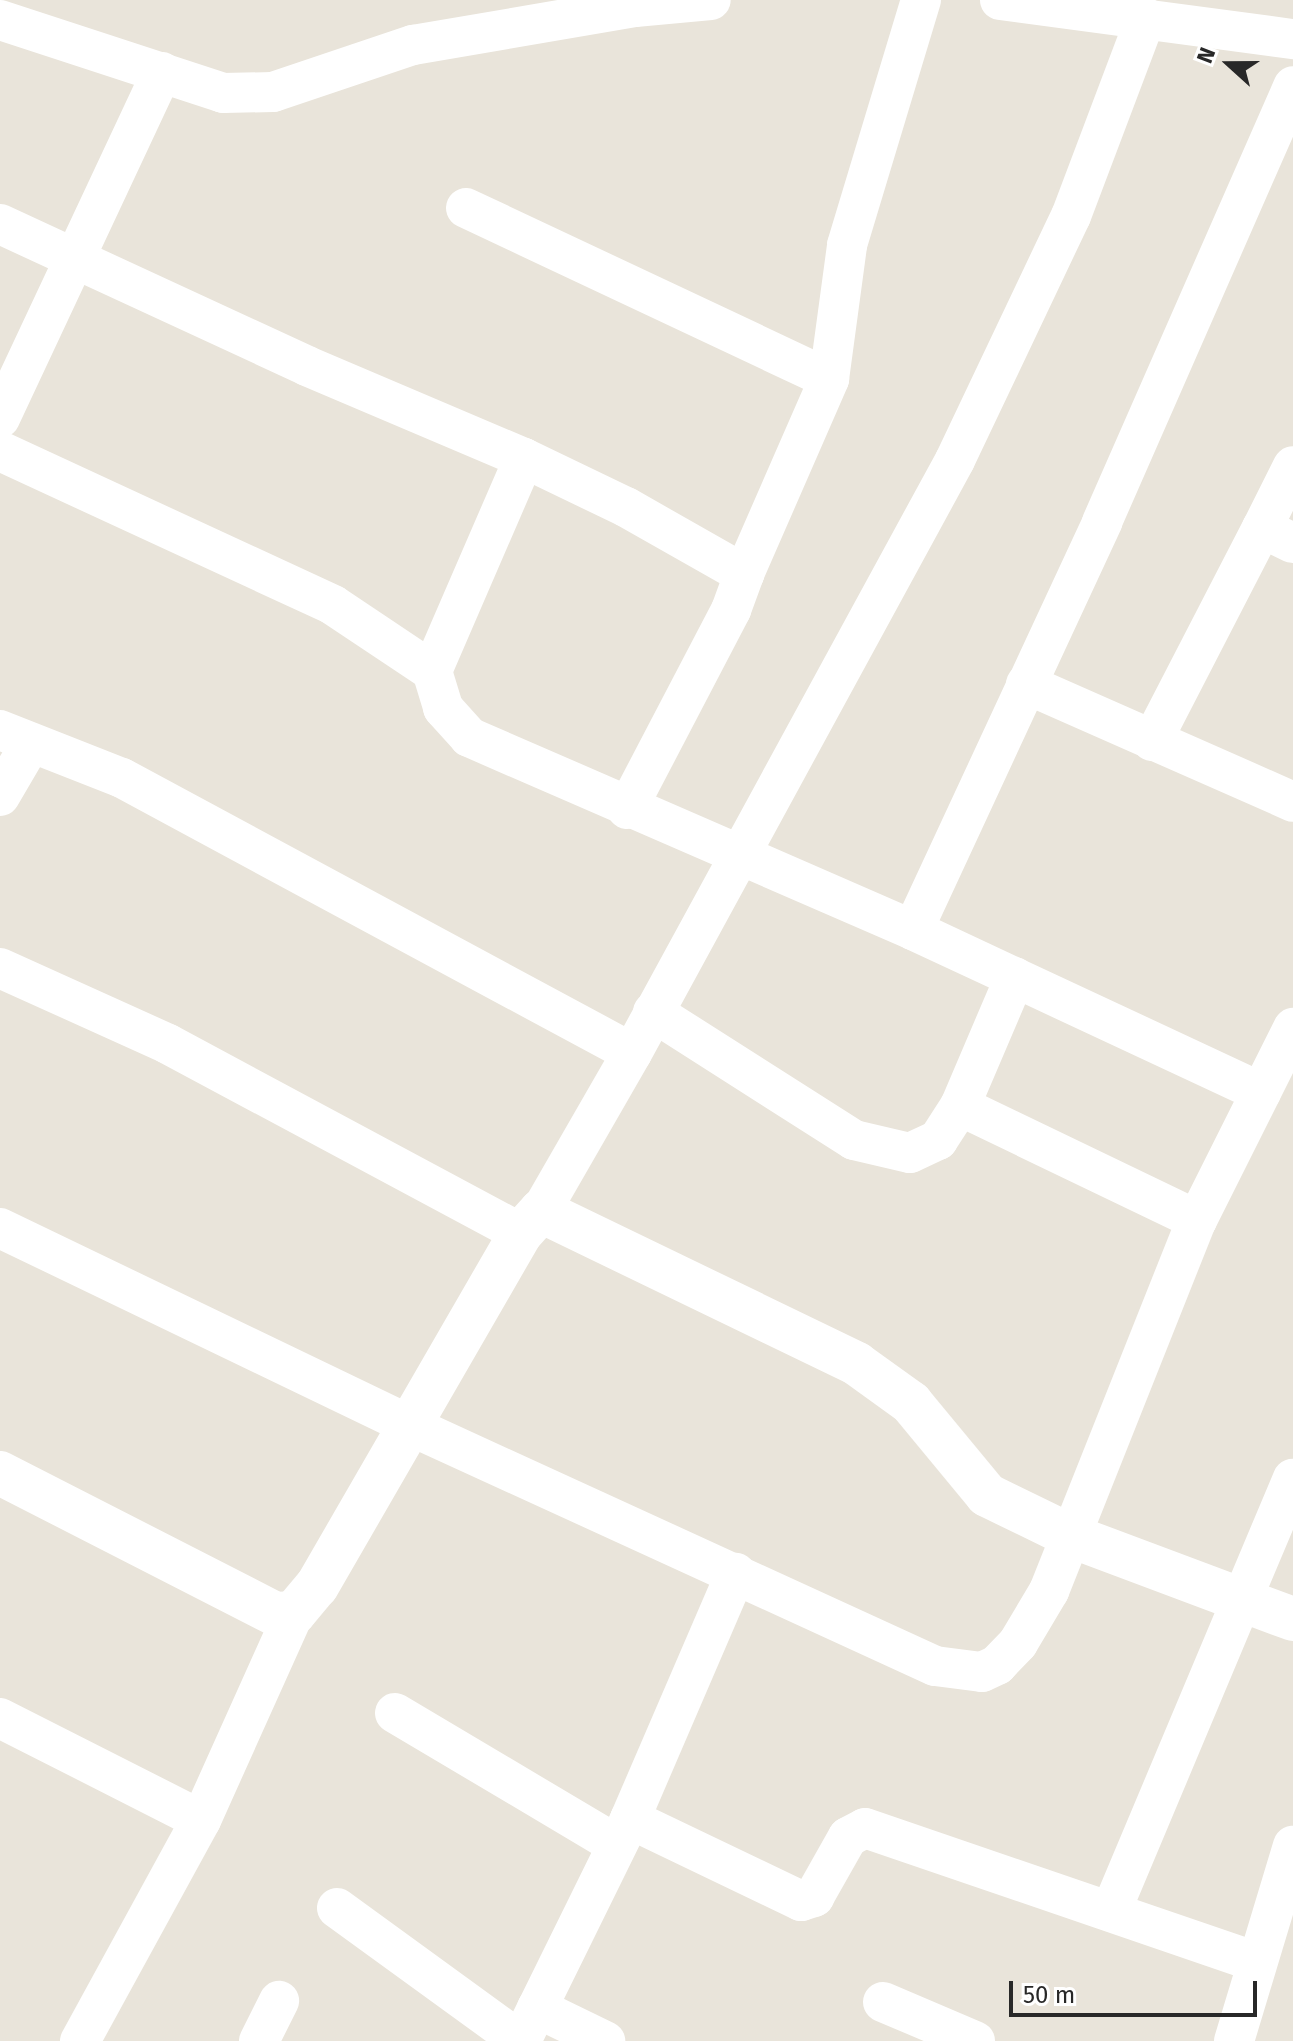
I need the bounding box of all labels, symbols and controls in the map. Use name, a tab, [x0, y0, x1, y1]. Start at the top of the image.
north arrow	[1189, 24, 1269, 104]
text: N	[1191, 44, 1221, 67]
scale bar	[1013, 1965, 1261, 2015]
text: 50 m	[1023, 1981, 1075, 2009]

